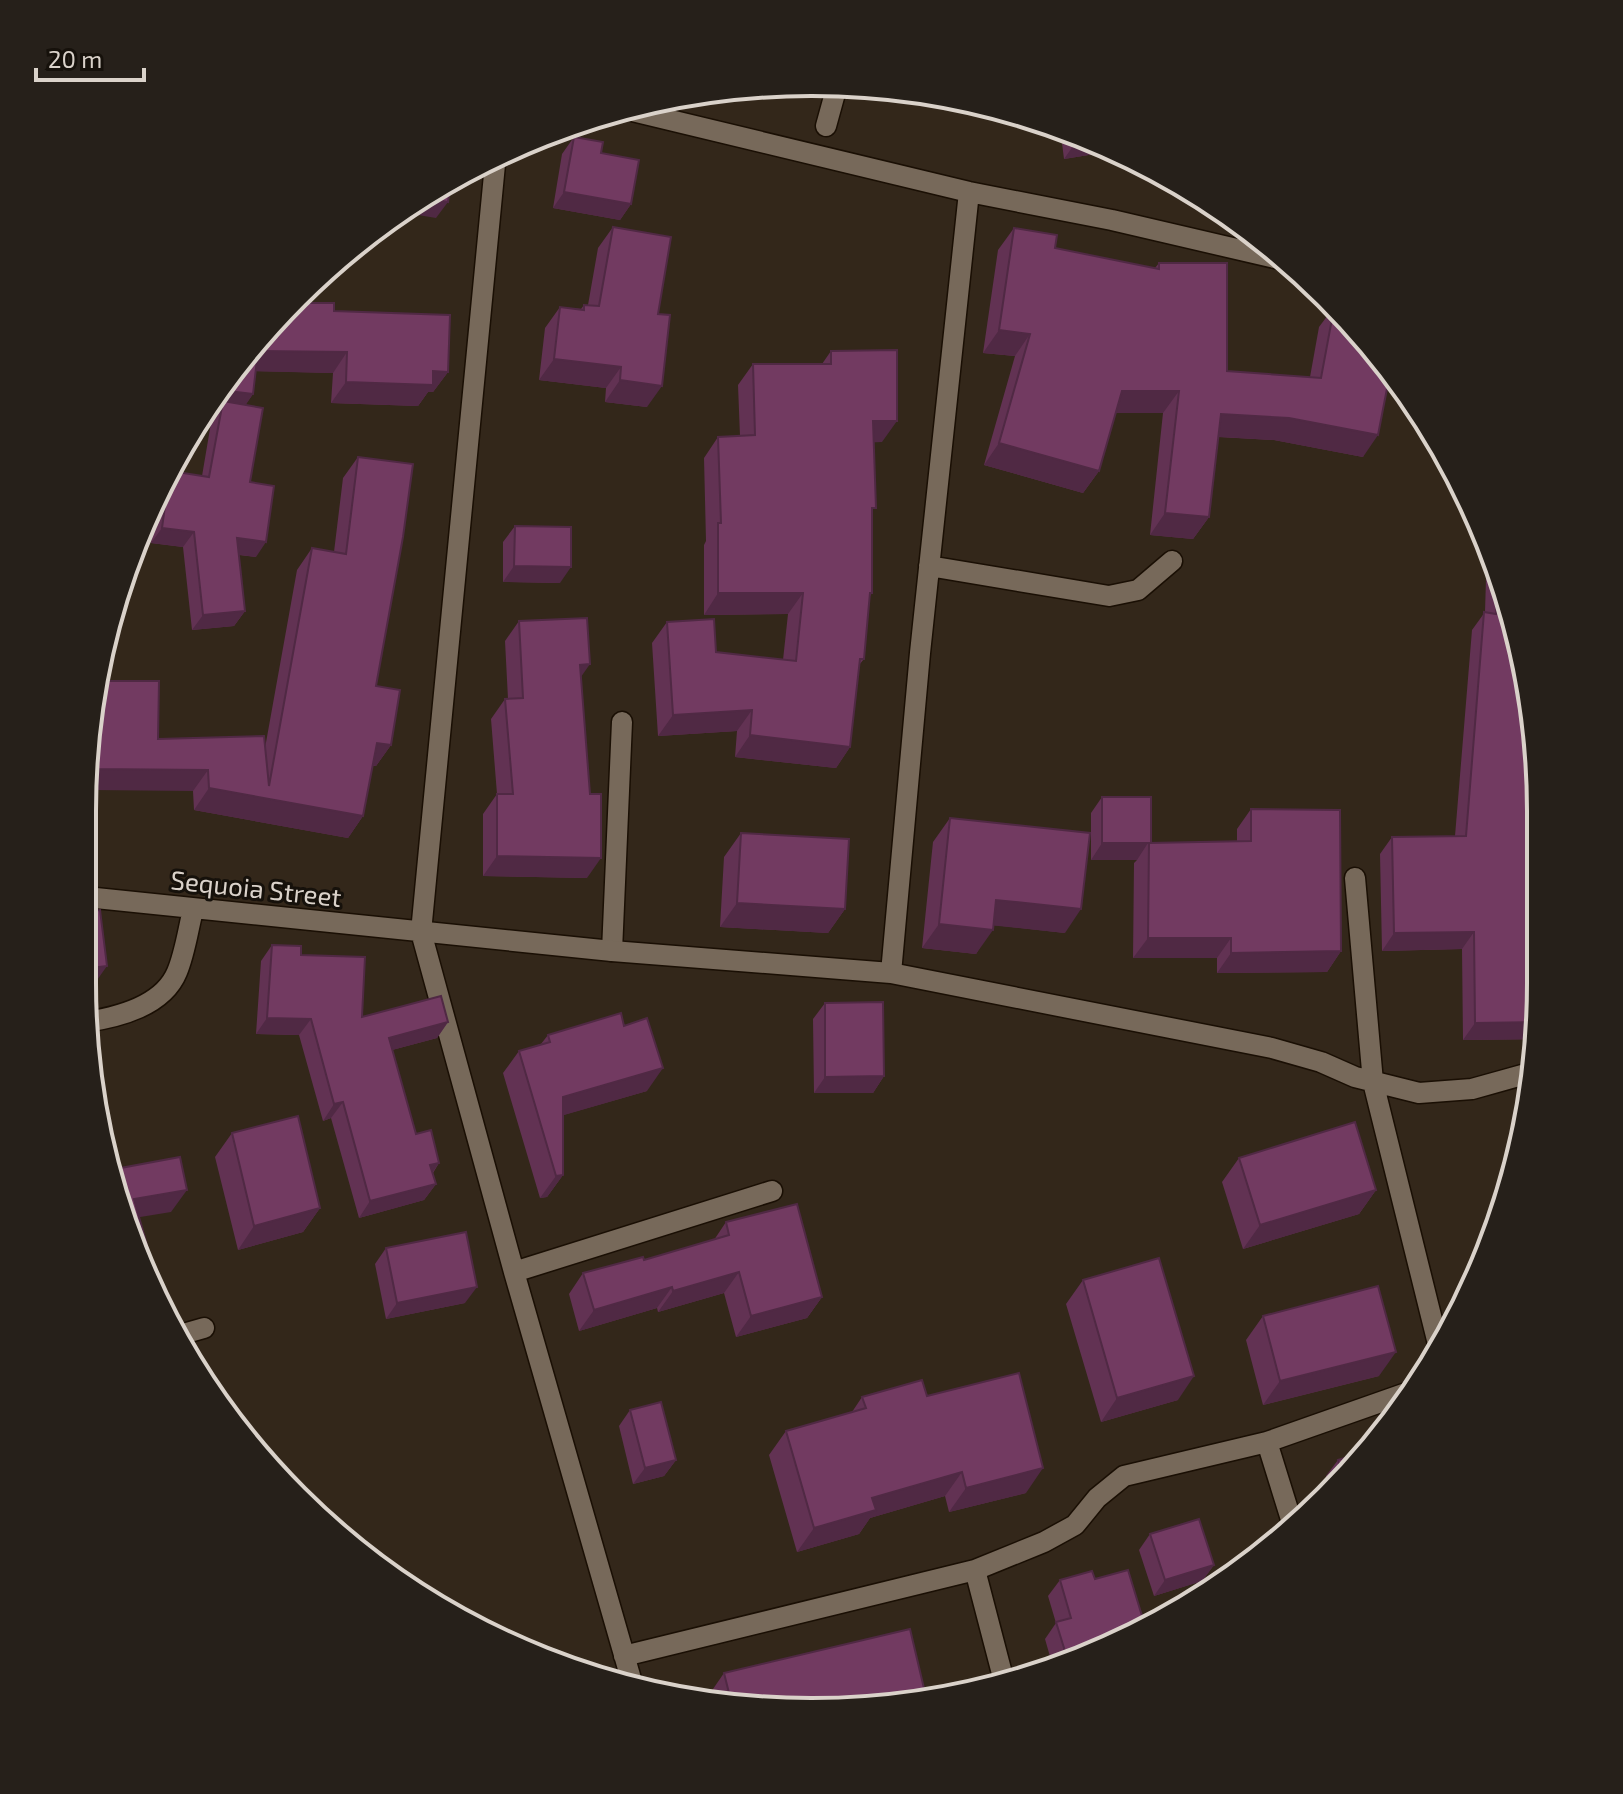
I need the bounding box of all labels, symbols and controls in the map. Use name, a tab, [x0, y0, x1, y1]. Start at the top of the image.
scale bar	[36, 32, 144, 82]
text: 20 m	[48, 44, 102, 73]
street label: Sequoia Street	[169, 863, 343, 912]

